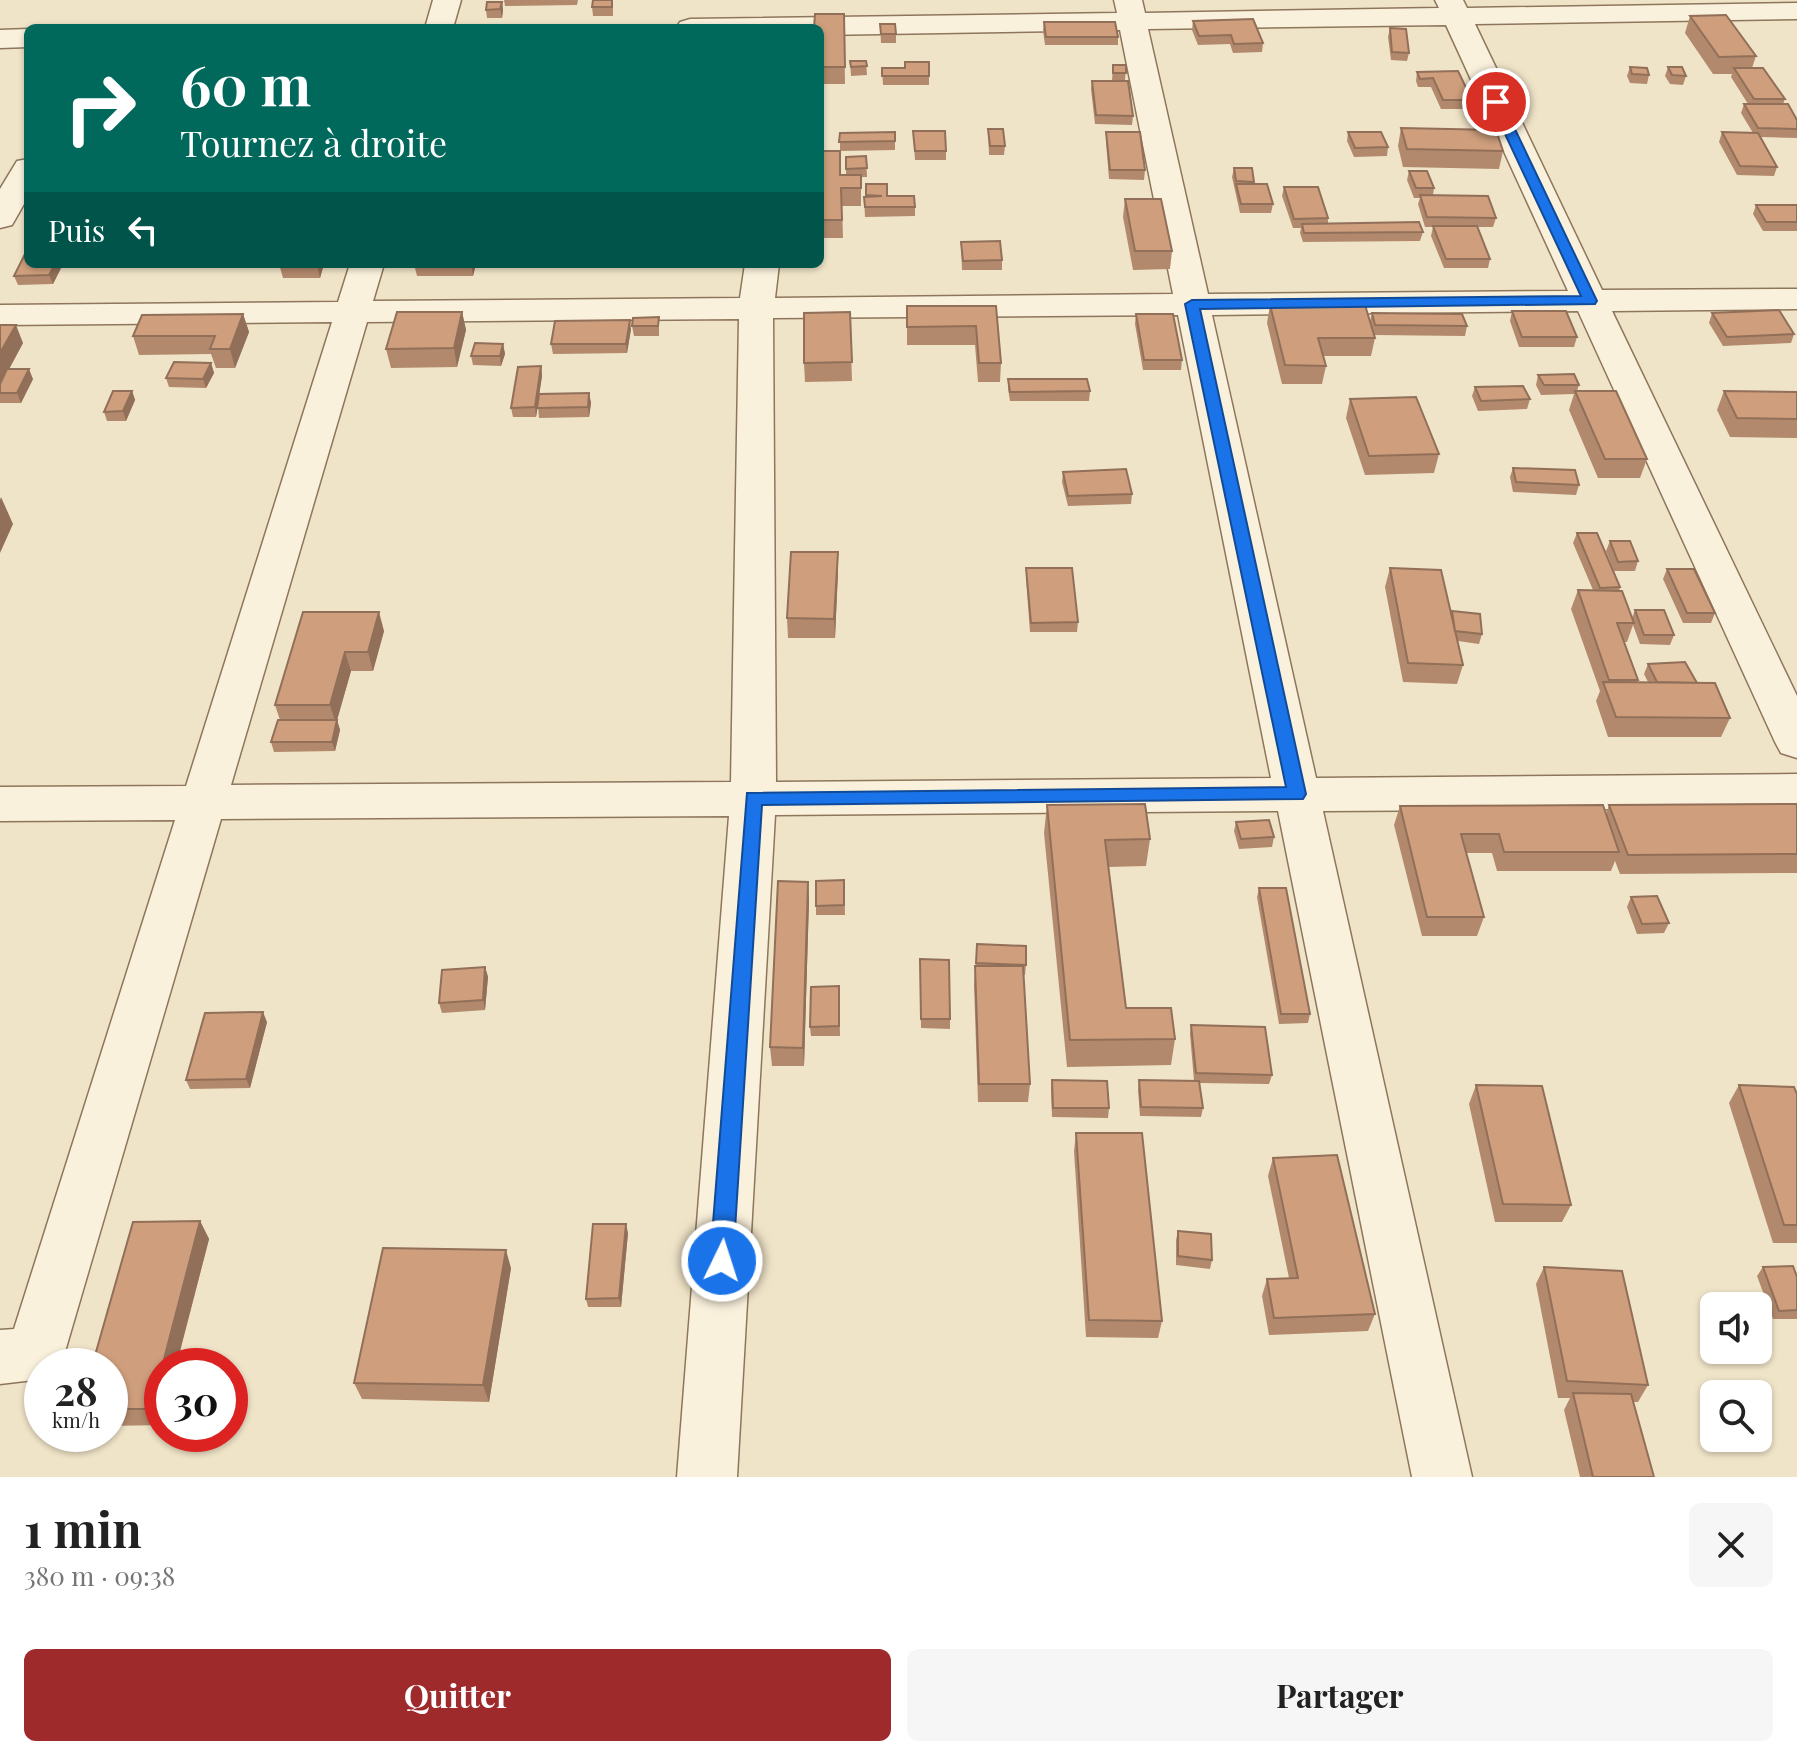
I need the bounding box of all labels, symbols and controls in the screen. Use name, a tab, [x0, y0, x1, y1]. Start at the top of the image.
text: 60 m	[180, 46, 311, 121]
icon: right	[48, 56, 152, 160]
pin	[1462, 68, 1530, 136]
icon: arrive	[1474, 80, 1518, 124]
text: Tournez à droite	[180, 118, 447, 166]
icon: left	[121, 208, 165, 252]
text: Puis	[48, 210, 105, 250]
position arrow	[680, 1219, 764, 1303]
map controls	[1700, 1292, 1772, 1452]
button: sound	[1700, 1292, 1772, 1364]
speed limit sign: 30	[144, 1348, 248, 1452]
text: 28	[54, 1363, 98, 1416]
button: search	[1700, 1380, 1772, 1452]
text: km/h	[52, 1406, 100, 1433]
text: 1 min	[24, 1496, 142, 1560]
button: close	[1689, 1503, 1773, 1587]
text: 380 m · 09:38	[24, 1558, 175, 1593]
button: Quitter	[24, 1649, 891, 1741]
button: Partager	[907, 1649, 1773, 1741]

